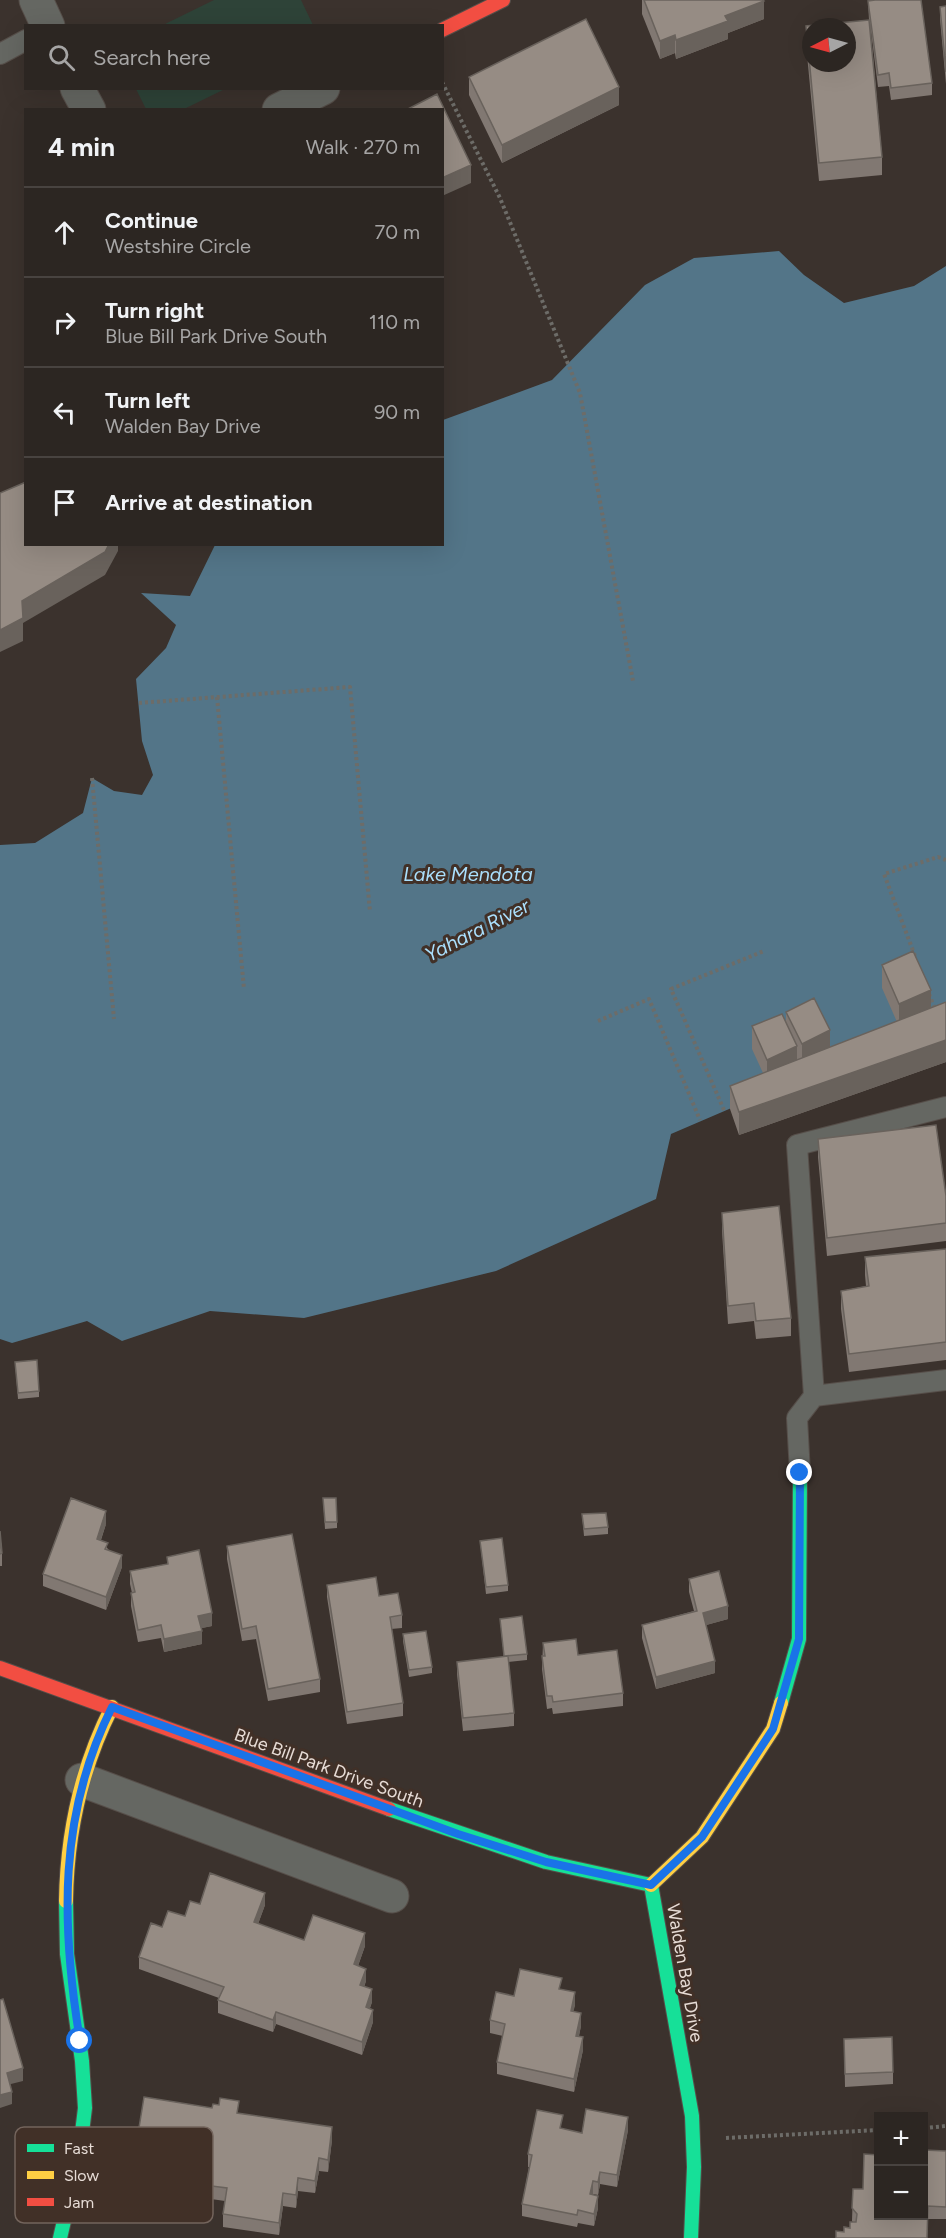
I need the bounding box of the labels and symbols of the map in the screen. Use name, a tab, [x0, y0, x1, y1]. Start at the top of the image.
north arrow	[802, 18, 856, 72]
water label: Lake Mendota	[403, 862, 533, 886]
water label: Yahara River	[421, 893, 534, 967]
route end	[786, 1459, 812, 1485]
street label: Blue Bill Park Drive South	[231, 1723, 427, 1813]
street label: Walden Bay Drive	[662, 1902, 708, 2044]
route start	[66, 2027, 92, 2053]
legend	[15, 2127, 213, 2223]
text: Fast	[64, 2139, 94, 2158]
text: Slow	[64, 2166, 99, 2185]
text: Jam	[64, 2193, 94, 2212]

